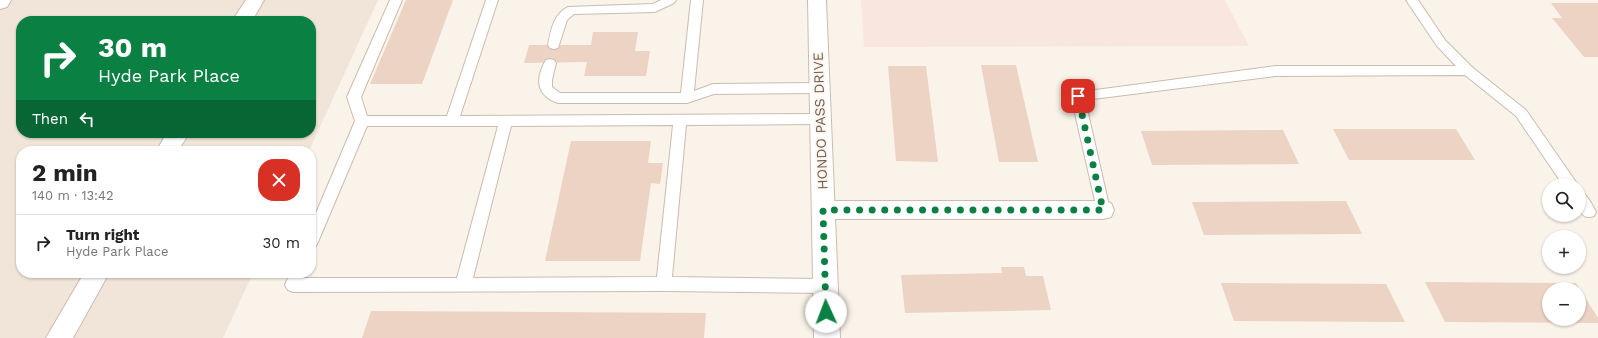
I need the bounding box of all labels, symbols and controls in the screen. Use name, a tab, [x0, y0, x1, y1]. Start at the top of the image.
text: 30 m	[98, 31, 167, 64]
icon: right	[32, 32, 84, 84]
street label: HONDO PASS DRIVE	[810, 52, 830, 190]
text: Hyde Park Place	[98, 65, 240, 86]
pin	[1061, 79, 1095, 113]
icon: arrive	[1067, 85, 1089, 107]
icon: left	[76, 108, 98, 130]
text: Then	[32, 110, 68, 128]
text: 2 min	[32, 159, 98, 187]
button: close	[258, 159, 300, 201]
map controls	[1542, 178, 1586, 326]
button: search	[1542, 178, 1586, 222]
text: 140 m · 13:42	[32, 188, 113, 203]
text: Turn right	[66, 226, 139, 244]
button: +	[1542, 230, 1586, 274]
icon: right	[32, 232, 54, 254]
text: 30 m	[263, 234, 300, 252]
text: Hyde Park Place	[66, 244, 169, 259]
button: −	[1542, 282, 1586, 326]
position arrow	[805, 291, 847, 333]

